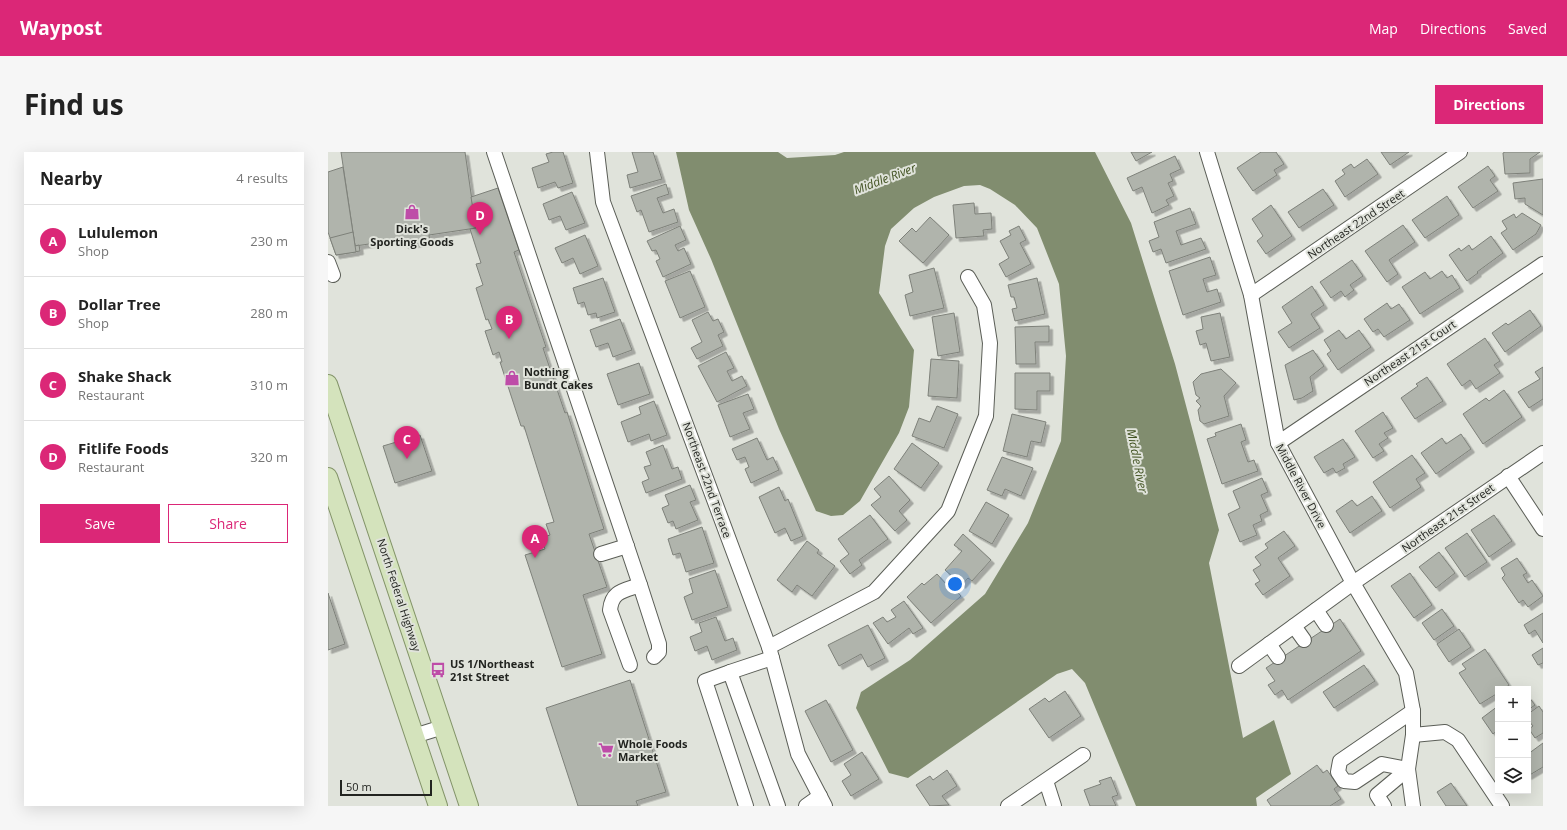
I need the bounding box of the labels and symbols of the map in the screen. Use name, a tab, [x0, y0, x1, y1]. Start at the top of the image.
water label: Middle River	[851, 158, 919, 198]
street label: Northeast 22nd Street	[1304, 185, 1407, 262]
pin: D	[467, 202, 493, 235]
shop icon: Dick's Sporting Goods	[403, 203, 421, 221]
place label: Dick's Sporting Goods	[370, 221, 454, 249]
pin: B	[496, 306, 522, 339]
street label: Northeast 21st Court	[1361, 316, 1459, 389]
place label: Nothing Bundt Cakes	[524, 364, 593, 392]
shop icon: Nothing Bundt Cakes	[503, 369, 521, 387]
street label: Northeast 22nd Terrace	[680, 420, 735, 540]
pin: C	[394, 426, 420, 459]
water label: Middle River	[1123, 427, 1152, 496]
street label: Middle River Drive	[1273, 441, 1330, 531]
street label: Northeast 21st Street	[1398, 480, 1497, 555]
pin: A	[522, 525, 548, 558]
street label: North Federal Highway	[374, 537, 425, 654]
your location	[945, 574, 965, 594]
place label: US 1/Northeast 21st Street	[450, 656, 534, 684]
bus stop icon: US 1/Northeast 21st Street	[429, 661, 447, 679]
place label: Whole Foods Market	[618, 736, 688, 764]
supermarket icon: Whole Foods Market	[597, 741, 615, 759]
scale bar	[340, 778, 432, 797]

